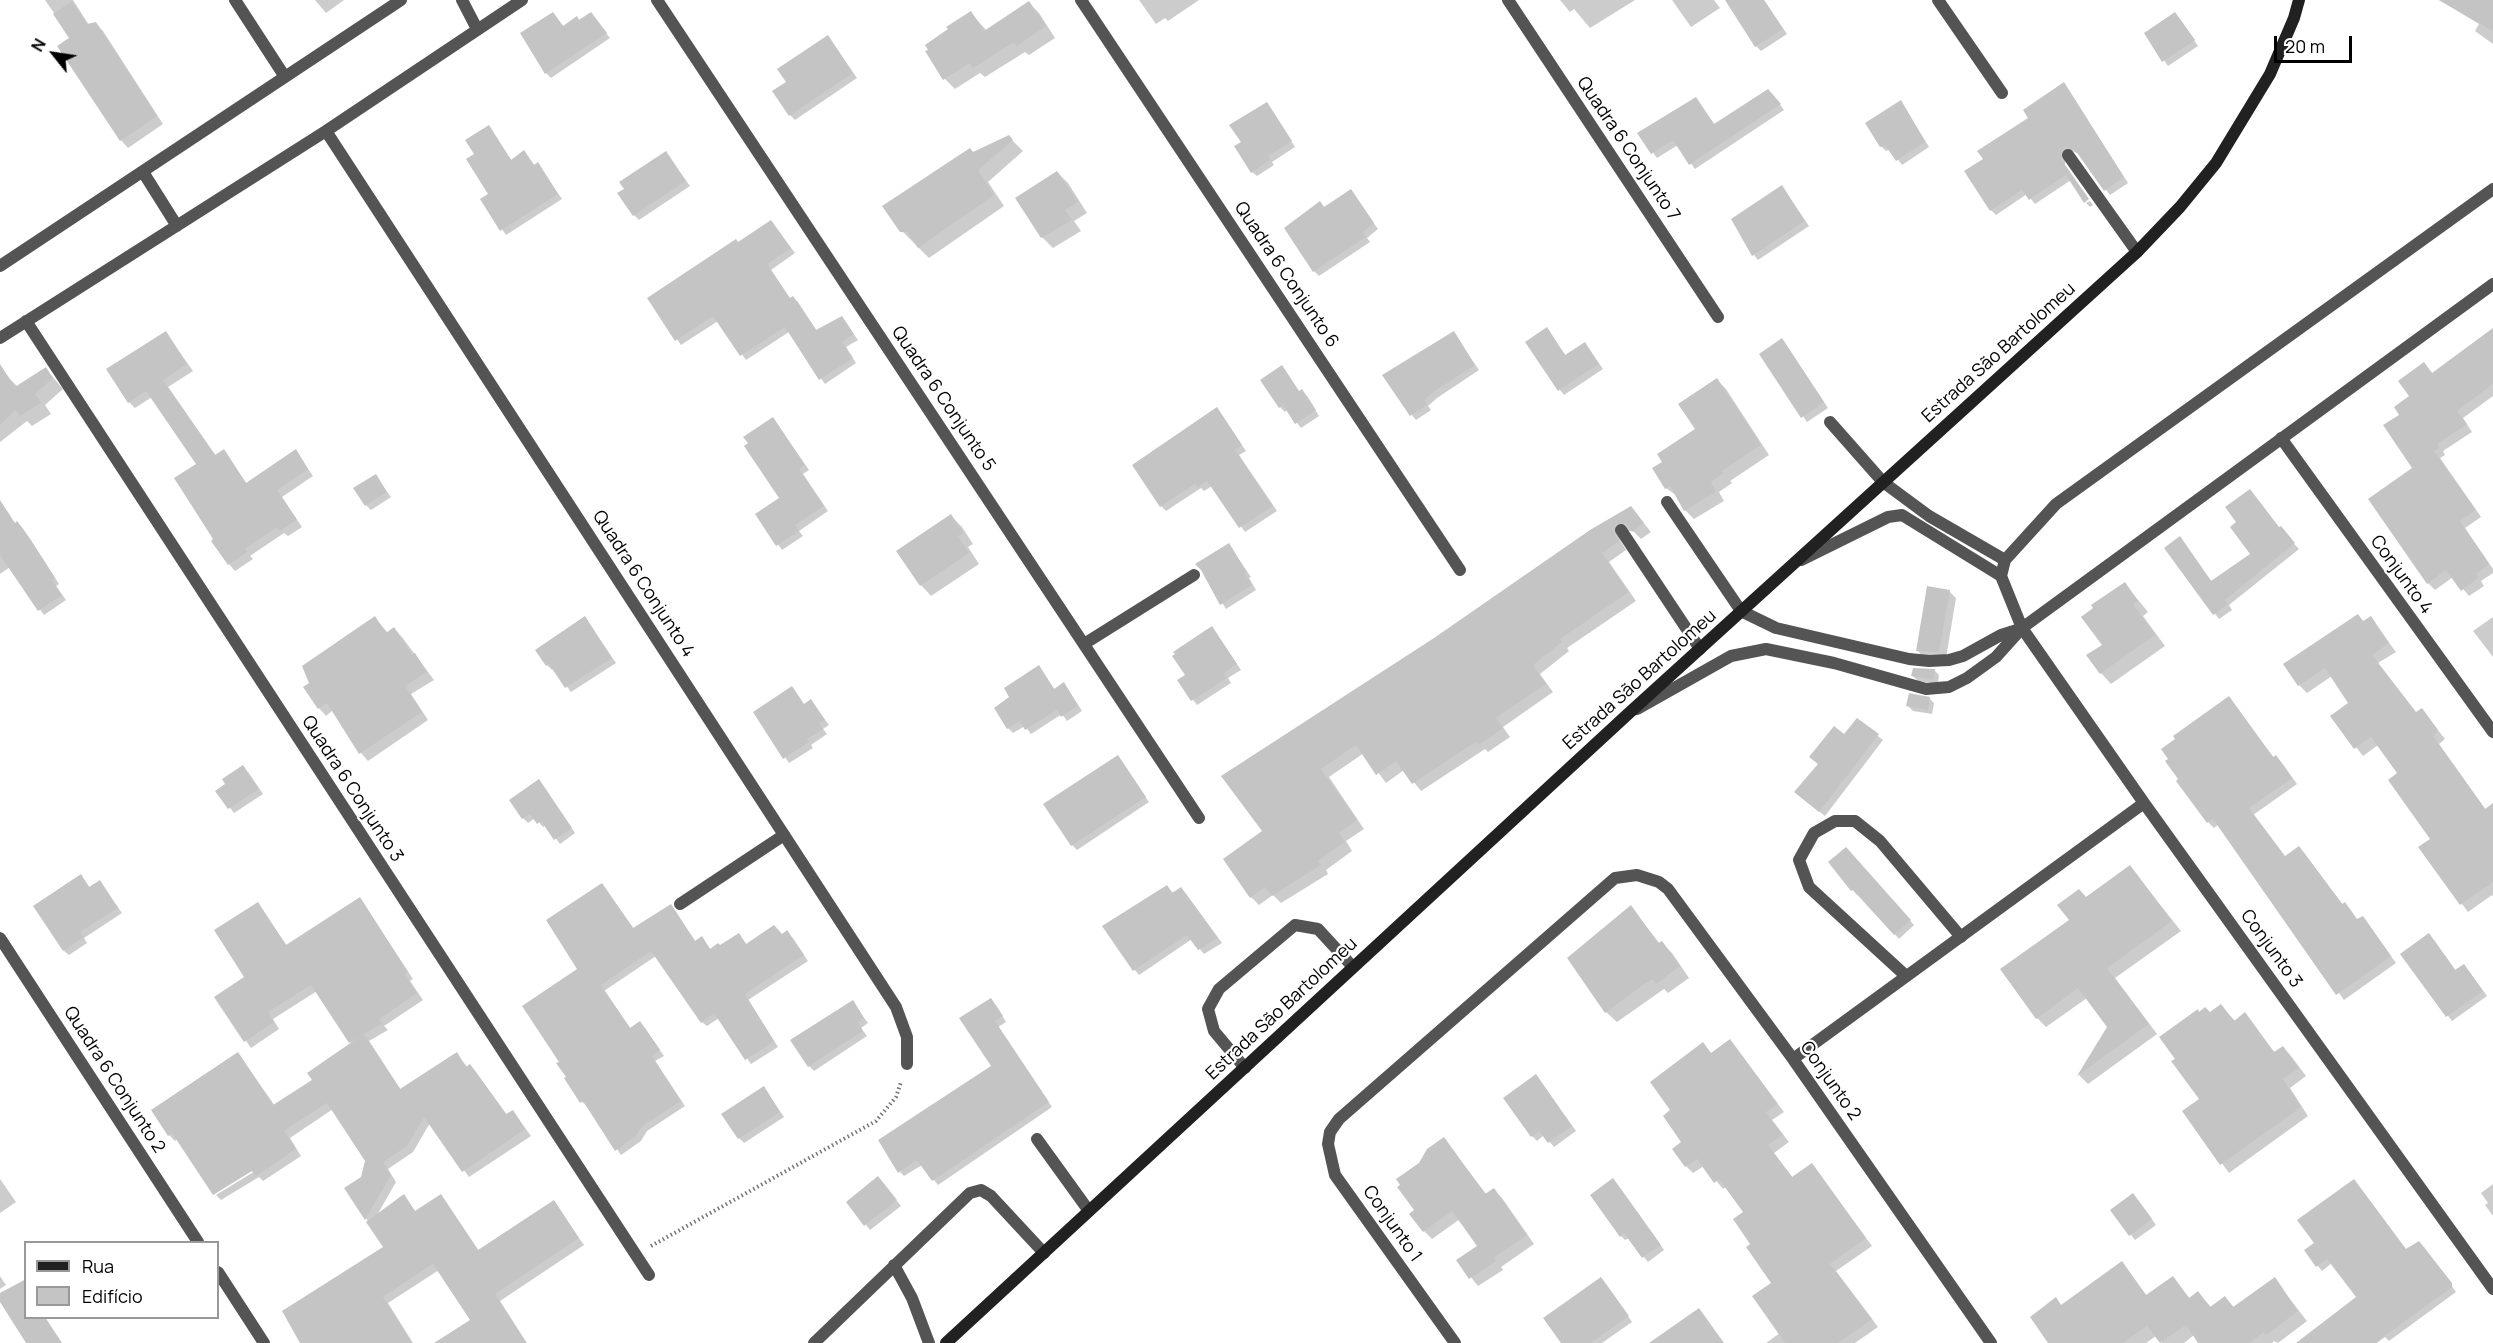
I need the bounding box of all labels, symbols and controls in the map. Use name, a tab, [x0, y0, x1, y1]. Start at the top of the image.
north arrow	[24, 24, 84, 84]
scale bar	[2277, 24, 2355, 62]
text: 20 m	[2285, 34, 2325, 58]
text: N	[26, 35, 51, 55]
street label: Quadra 6 Conjunto 7	[1572, 73, 1684, 225]
street label: Quadra 6 Conjunto 6	[1229, 198, 1343, 352]
street label: Estrada São Bartolomeu	[1918, 278, 2080, 428]
street label: Quadra 6 Conjunto 5	[886, 322, 1000, 476]
street label: Quadra 6 Conjunto 4	[587, 507, 699, 661]
street label: Conjunto 4	[2365, 532, 2437, 618]
street label: Estrada São Bartolomeu	[1559, 605, 1721, 755]
street label: Quadra 6 Conjunto 3	[297, 712, 407, 866]
street label: Conjunto 3	[2235, 906, 2307, 992]
street label: Estrada São Bartolomeu	[1202, 933, 1362, 1085]
street label: Quadra 6 Conjunto 2	[59, 1003, 169, 1157]
street label: Conjunto 2	[1795, 1037, 1865, 1125]
street label: Conjunto 1	[1358, 1182, 1426, 1266]
legend	[24, 1241, 219, 1319]
text: Rua	[82, 1254, 114, 1278]
text: Edifício	[82, 1284, 143, 1308]

